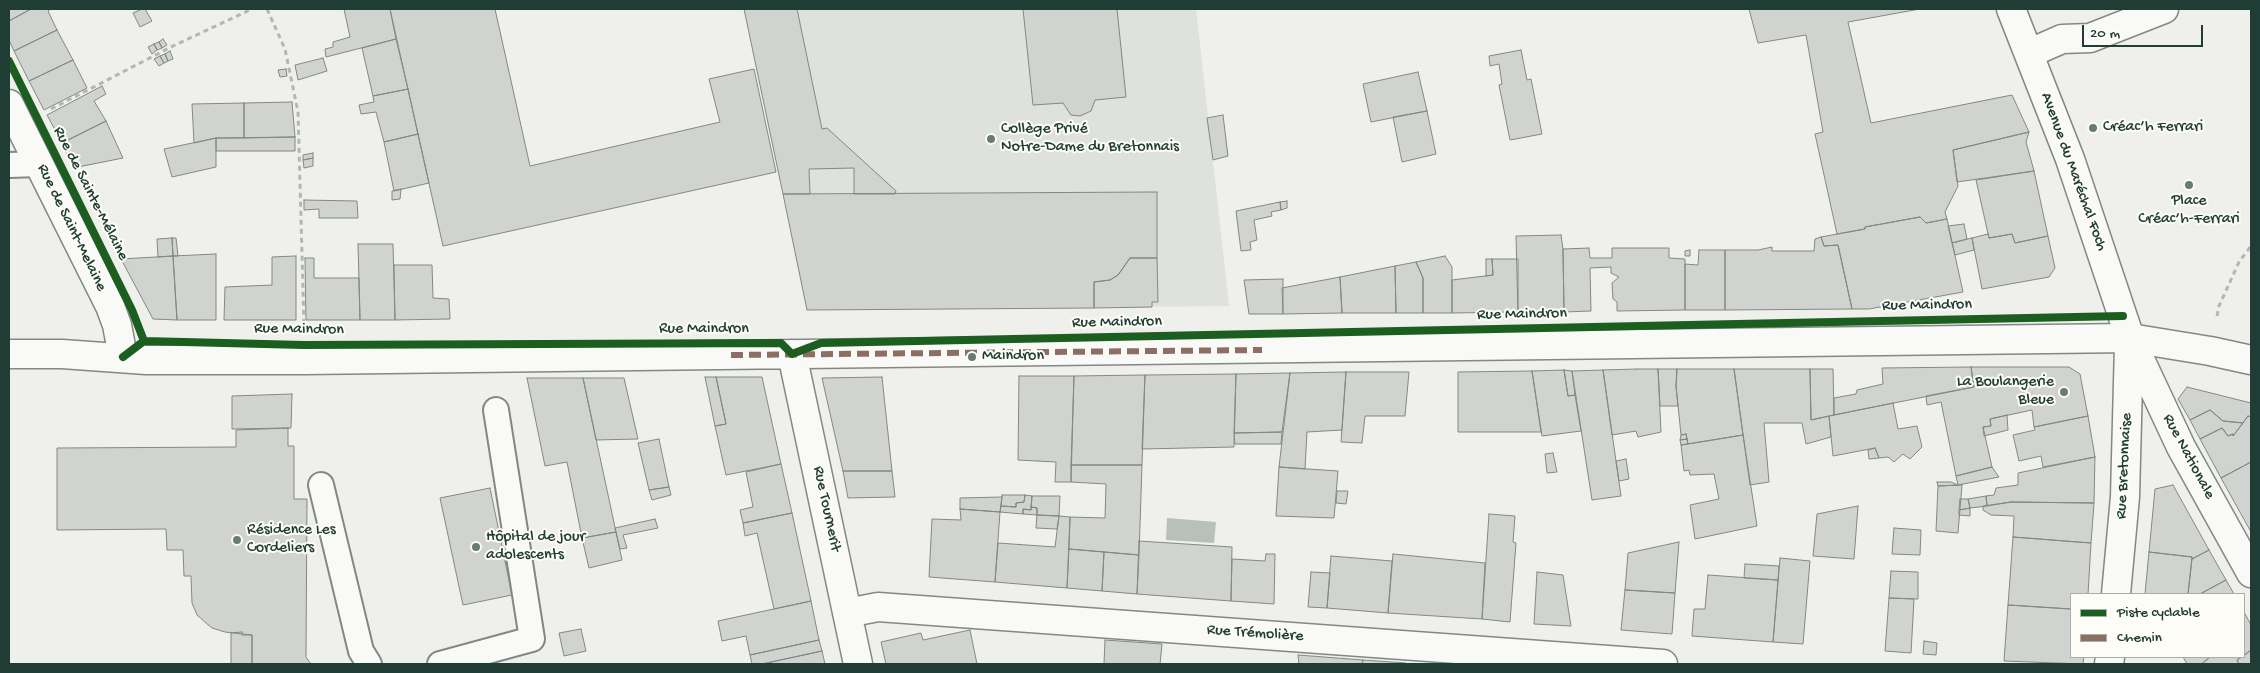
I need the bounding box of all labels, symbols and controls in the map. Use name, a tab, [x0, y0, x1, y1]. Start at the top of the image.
scale bar	[2085, 15, 2206, 47]
text: 20 m	[2090, 25, 2120, 43]
street label: Avenue du Maréchal Foch	[2035, 90, 2111, 254]
place label: Créac’h Ferrari	[2103, 118, 2203, 138]
place label: Collège Privé Notre-Dame du Bretonnais	[1001, 120, 1179, 158]
marker: Créac’h Ferrari	[2087, 122, 2099, 134]
street label: Rue de Sainte-Mélaine	[48, 124, 132, 264]
marker: Collège Privé Notre-Dame du Bretonnais	[985, 133, 997, 145]
street label: Rue de Saint-Melaine	[32, 161, 110, 295]
marker: Place Créac’h-Ferrari	[2183, 179, 2195, 191]
place label: Place Créac’h-Ferrari	[2138, 192, 2240, 230]
street label: Rue Maindron	[1882, 296, 1972, 316]
street label: Rue Maindron	[1477, 305, 1567, 325]
street label: Rue Maindron	[1072, 313, 1162, 333]
street label: Rue Maindron	[254, 320, 344, 340]
street label: Rue Maindron	[659, 320, 749, 340]
place label: Maindron	[982, 347, 1044, 367]
marker: Maindron	[966, 351, 978, 363]
place label: La Boulangerie Bleue	[1957, 373, 2054, 411]
marker: La Boulangerie Bleue	[2058, 386, 2070, 398]
street label: Rue Nationale	[2157, 411, 2219, 503]
street label: Rue Bretonnaise	[2113, 412, 2137, 520]
street label: Rue Tournerit	[808, 464, 844, 554]
place label: Résidence Les Cordeliers	[247, 521, 336, 559]
place label: Hôpital de jour adolescents	[486, 528, 585, 566]
marker: Résidence Les Cordeliers	[231, 534, 243, 546]
marker: Hôpital de jour adolescents	[470, 541, 482, 553]
legend	[2070, 593, 2245, 658]
text: Piste cyclable	[2117, 604, 2200, 622]
street label: Rue Trémolière	[1206, 621, 1304, 647]
text: Chemin	[2117, 629, 2162, 647]

